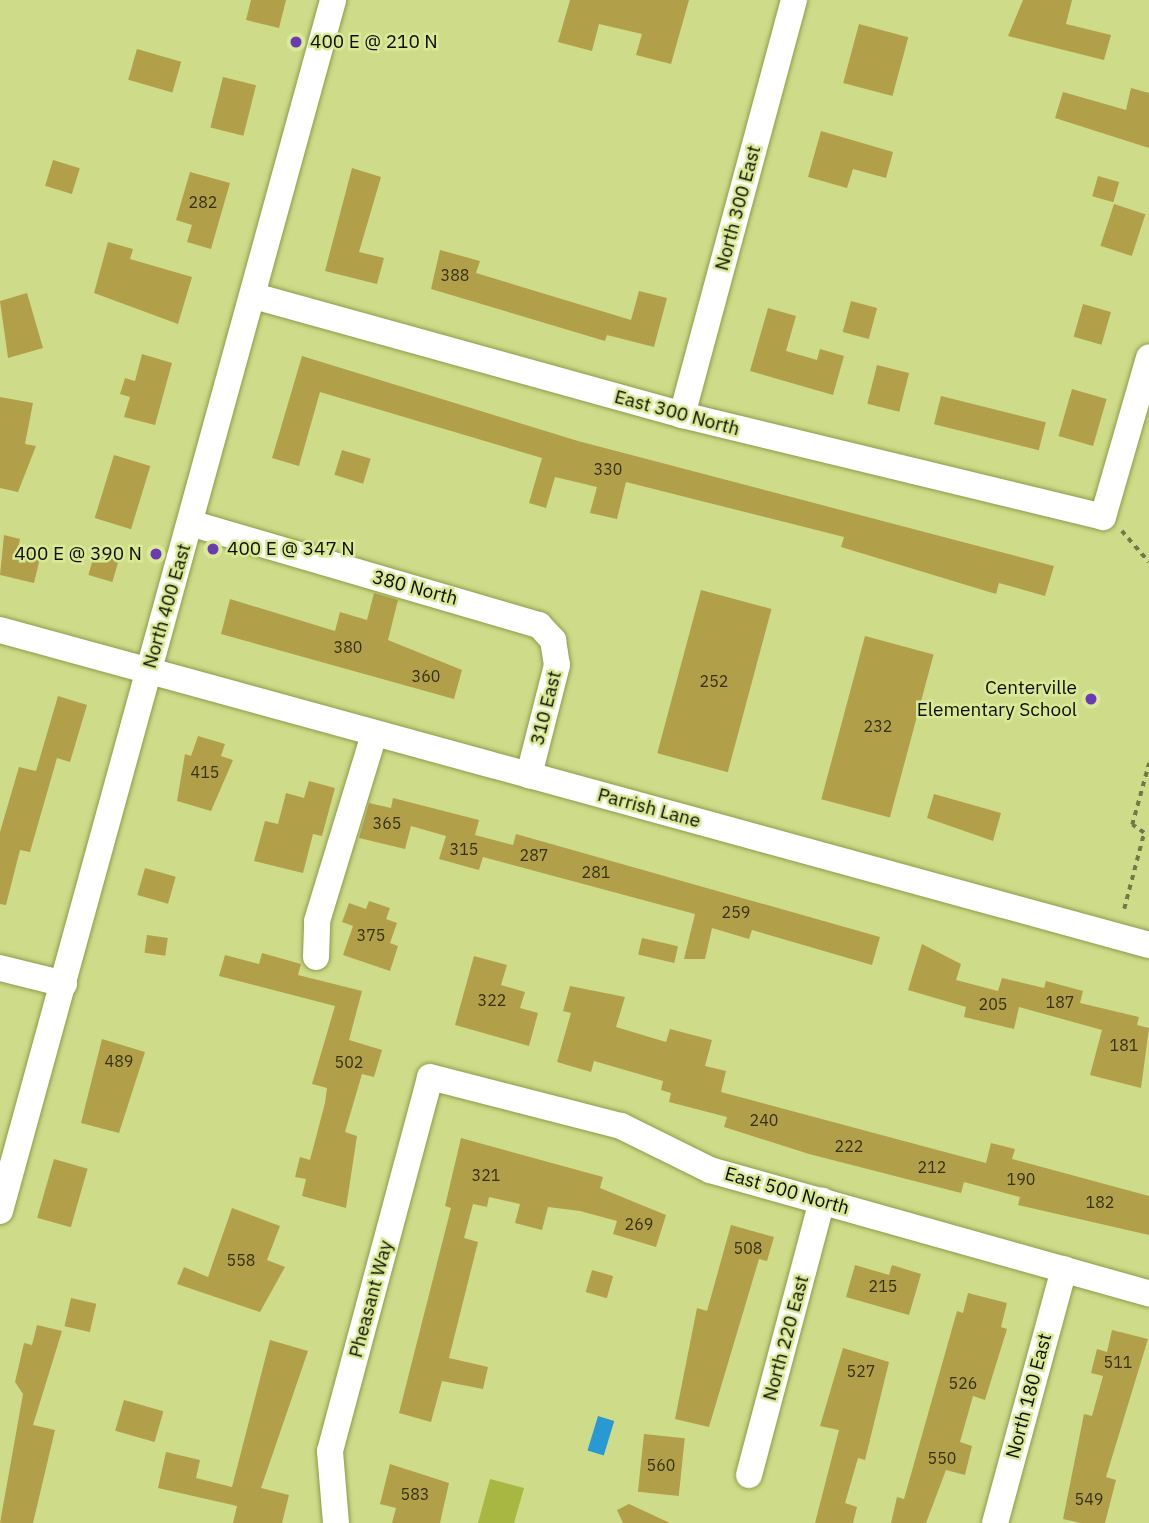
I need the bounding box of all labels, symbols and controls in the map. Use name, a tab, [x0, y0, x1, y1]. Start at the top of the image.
place label: 400 E @ 210 N	[310, 31, 438, 53]
marker: 400 E @ 210 N	[288, 34, 304, 50]
street label: North 300 East	[710, 143, 766, 273]
house number: 282	[189, 192, 217, 212]
house number: 388	[441, 265, 469, 285]
street label: East 300 North	[612, 385, 742, 441]
house number: 330	[594, 459, 622, 479]
place label: 400 E @ 347 N	[227, 538, 355, 560]
street label: North 400 East	[138, 541, 196, 671]
marker: 400 E @ 347 N	[205, 541, 221, 557]
place label: 400 E @ 390 N	[14, 543, 142, 565]
marker: 400 E @ 390 N	[148, 546, 164, 562]
street label: 380 North	[370, 566, 460, 610]
house number: 380	[334, 637, 362, 657]
house number: 360	[412, 666, 440, 686]
street label: 310 East	[526, 669, 566, 747]
house number: 252	[700, 671, 728, 691]
place label: Centerville Elementary School	[917, 677, 1077, 721]
marker: Centerville Elementary School	[1083, 691, 1099, 707]
house number: 232	[864, 716, 892, 736]
house number: 415	[191, 762, 219, 782]
street label: Parrish Lane	[595, 783, 703, 833]
house number: 365	[373, 813, 401, 833]
house number: 315	[450, 839, 478, 859]
house number: 287	[520, 845, 548, 865]
house number: 281	[582, 862, 610, 882]
house number: 259	[722, 902, 750, 922]
house number: 375	[357, 925, 385, 945]
house number: 322	[478, 990, 506, 1010]
house number: 187	[1046, 992, 1074, 1012]
house number: 205	[979, 994, 1007, 1014]
house number: 181	[1110, 1035, 1138, 1055]
house number: 489	[105, 1051, 133, 1071]
house number: 502	[335, 1052, 363, 1072]
house number: 240	[750, 1110, 778, 1130]
house number: 222	[835, 1136, 863, 1156]
house number: 212	[918, 1157, 946, 1177]
street label: East 500 North	[722, 1162, 852, 1220]
house number: 321	[472, 1165, 500, 1185]
house number: 190	[1007, 1169, 1035, 1189]
house number: 182	[1086, 1192, 1114, 1212]
house number: 269	[625, 1214, 653, 1234]
street label: Pheasant Way	[344, 1238, 398, 1360]
house number: 508	[734, 1238, 762, 1258]
house number: 558	[227, 1250, 255, 1270]
street label: North 220 East	[758, 1273, 814, 1403]
house number: 215	[869, 1276, 897, 1296]
street label: North 180 East	[1001, 1331, 1057, 1461]
house number: 511	[1104, 1352, 1132, 1372]
house number: 527	[847, 1361, 875, 1381]
house number: 526	[949, 1373, 977, 1393]
house number: 550	[928, 1448, 956, 1468]
house number: 560	[647, 1455, 675, 1475]
house number: 583	[401, 1484, 429, 1504]
house number: 549	[1075, 1489, 1103, 1509]

